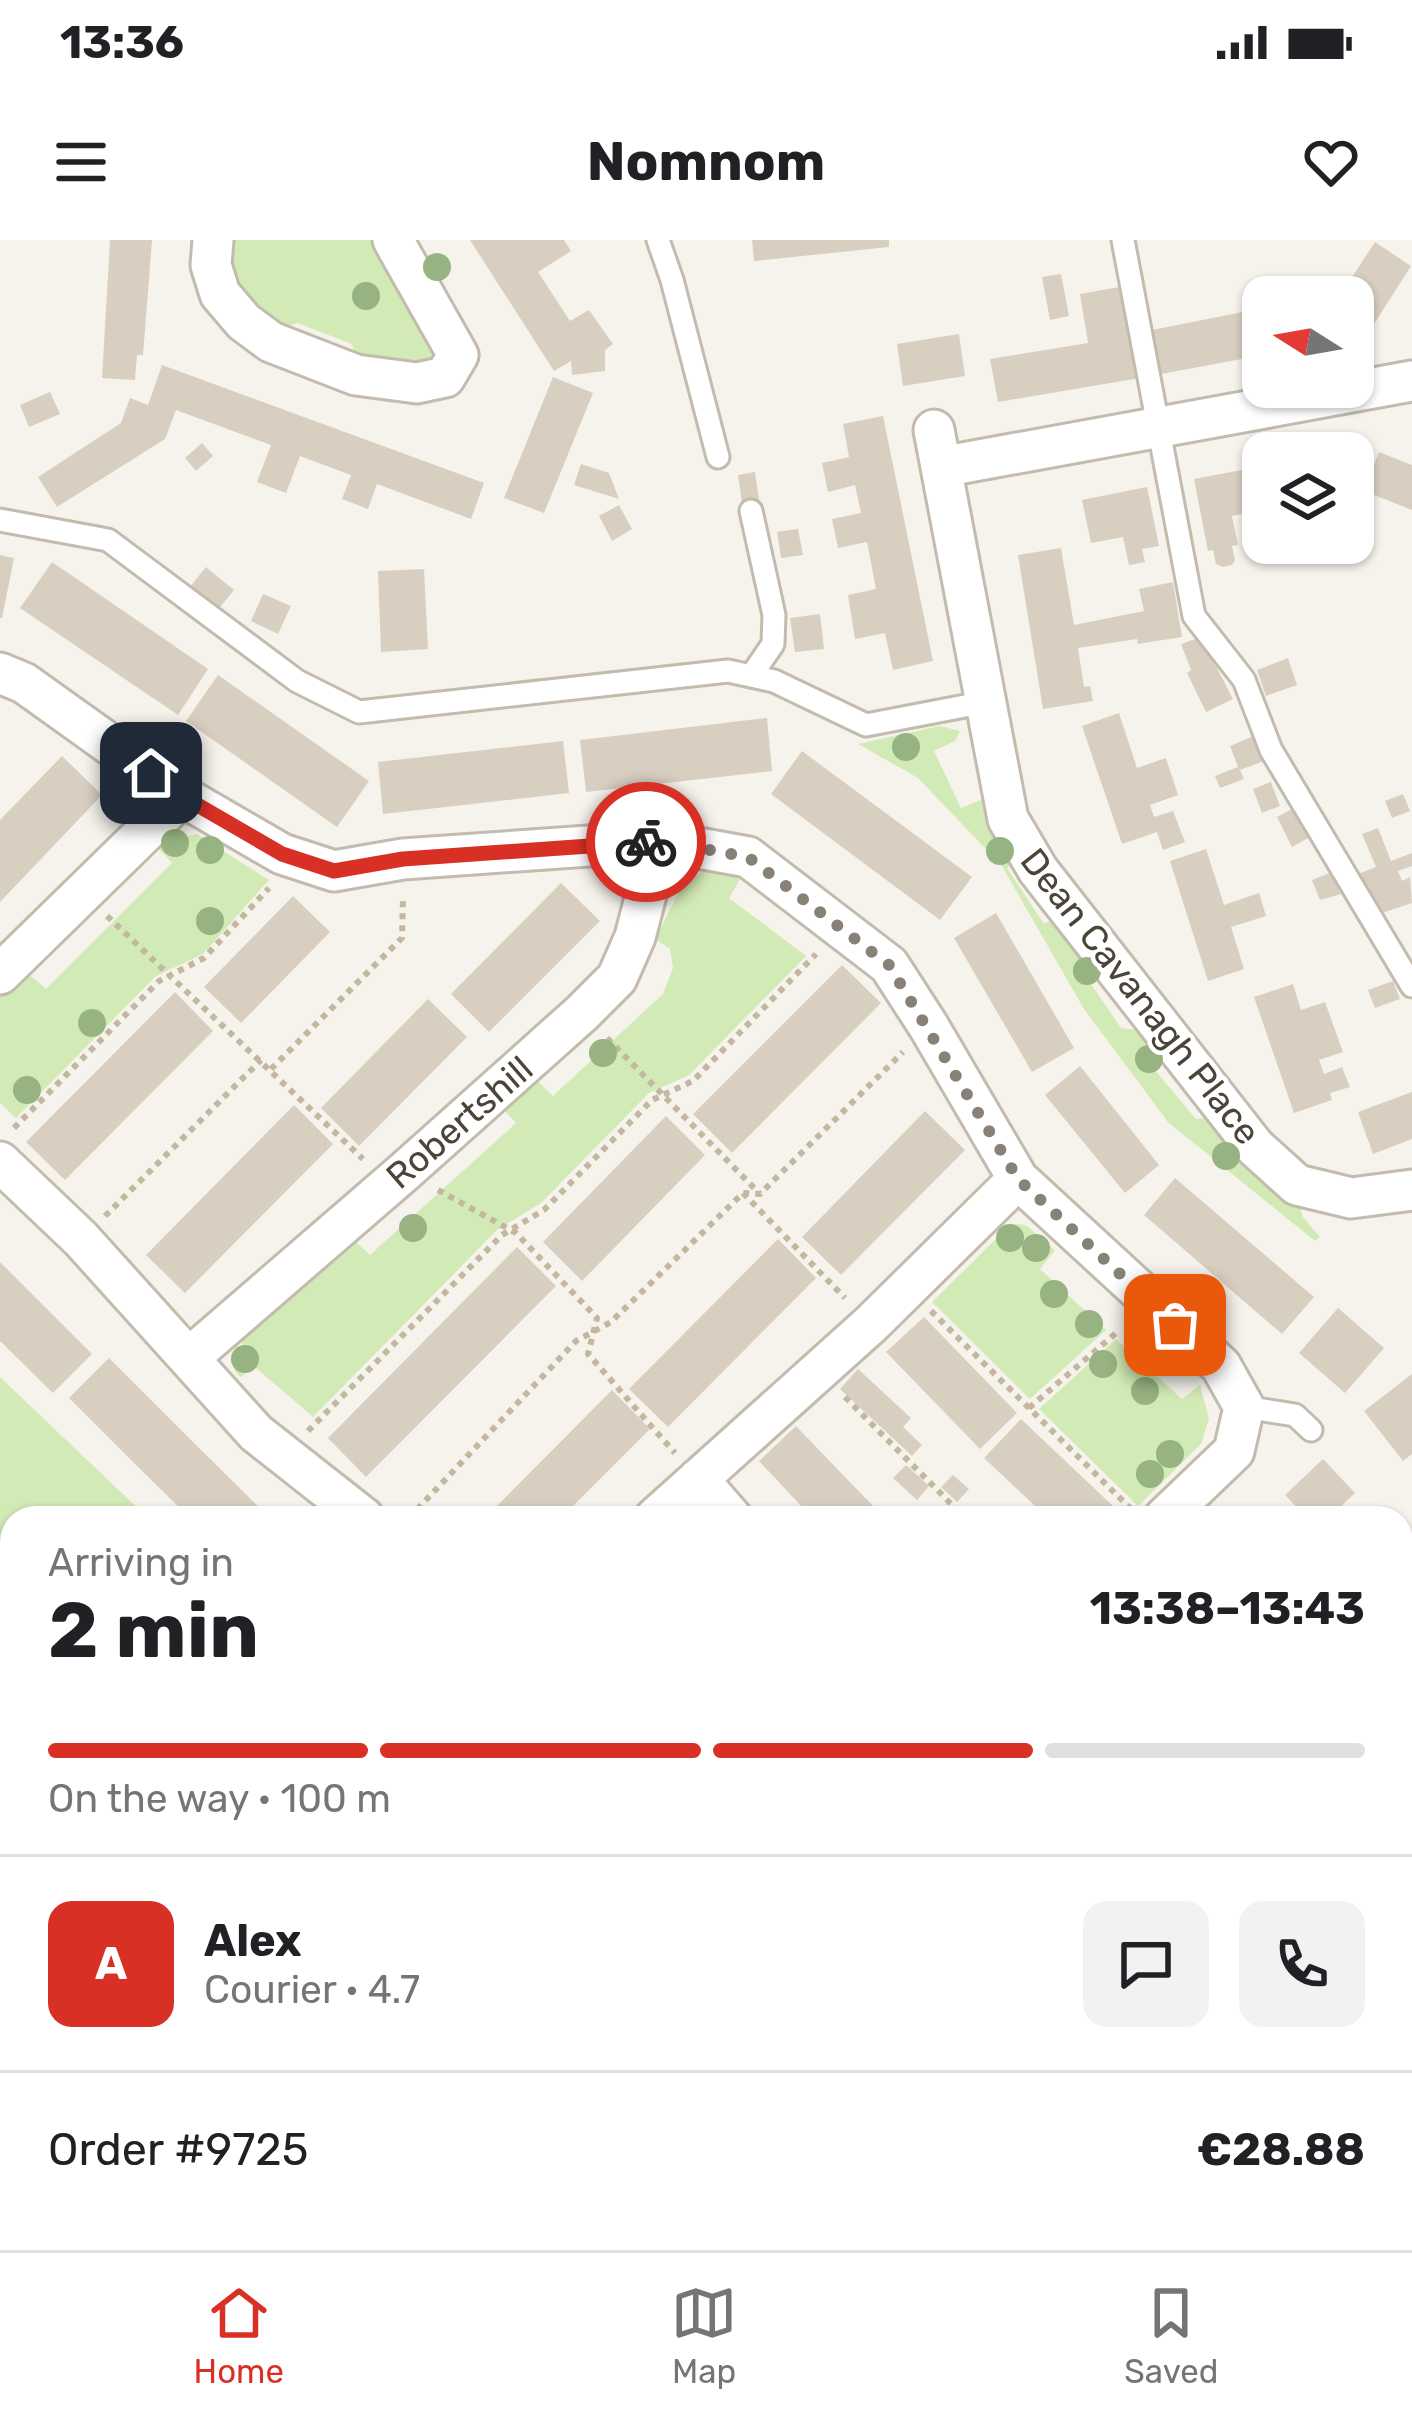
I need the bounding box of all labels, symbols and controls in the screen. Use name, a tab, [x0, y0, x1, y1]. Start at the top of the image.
text: 13:36	[60, 16, 184, 69]
icon: menu	[48, 129, 114, 195]
icon: heart	[1298, 129, 1364, 195]
text: Nomnom	[587, 130, 825, 194]
north arrow	[1242, 276, 1374, 408]
map controls	[1242, 276, 1374, 564]
button: layers	[1242, 432, 1374, 564]
pin	[100, 722, 202, 824]
icon: home	[118, 740, 184, 806]
courier	[586, 782, 706, 902]
icon: bike	[613, 809, 679, 875]
street label: Dean Cavanagh Place	[1012, 840, 1270, 1153]
street label: Robertshill	[377, 1047, 541, 1198]
pin	[1124, 1274, 1226, 1376]
icon: bag	[1142, 1292, 1208, 1358]
text: Arriving in	[48, 1540, 234, 1586]
text: 13:38–13:43	[1090, 1582, 1365, 1635]
text: 2 min	[48, 1584, 259, 1677]
text: On the way · 100 m	[48, 1776, 391, 1822]
button: chat	[1083, 1901, 1209, 2027]
button: phone	[1239, 1901, 1365, 2027]
text: Alex	[204, 1914, 302, 1967]
text: A	[95, 1937, 127, 1990]
text: Courier · 4.7	[204, 1967, 420, 2013]
text: Order #9725	[48, 2123, 308, 2176]
text: €28.88	[1197, 2123, 1365, 2176]
tab: Home	[194, 2280, 284, 2391]
tab: Map	[671, 2280, 737, 2391]
tab: Saved	[1124, 2280, 1218, 2391]

